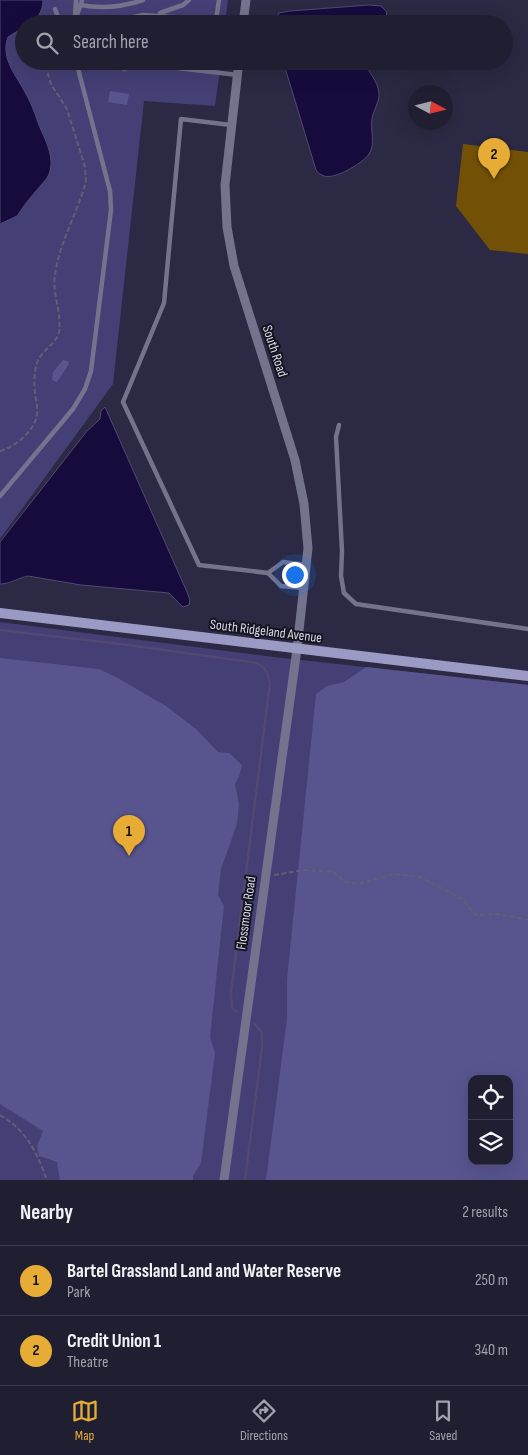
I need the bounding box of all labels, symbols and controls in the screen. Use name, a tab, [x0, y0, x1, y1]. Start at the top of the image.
search box	[15, 15, 513, 70]
icon: search	[33, 29, 61, 57]
text: Search here	[73, 31, 149, 54]
north arrow	[408, 85, 453, 130]
pin: 2	[478, 138, 510, 179]
street label: South Road	[259, 323, 291, 379]
your location	[282, 562, 308, 588]
street label: South Ridgeland Avenue	[209, 616, 323, 646]
pin: 1	[113, 815, 145, 856]
street label: Flossmoor Road	[232, 875, 260, 951]
map controls	[468, 1075, 513, 1165]
button: locate	[468, 1075, 513, 1120]
button: layers	[468, 1120, 513, 1165]
text: Nearby	[20, 1200, 73, 1225]
text: 2 results	[462, 1203, 508, 1222]
text: Bartel Grassland Land and Water Reserve	[67, 1260, 341, 1283]
text: 1	[33, 1271, 39, 1290]
text: 250 m	[475, 1271, 508, 1290]
text: Park	[67, 1283, 90, 1302]
text: Credit Union 1	[67, 1330, 161, 1353]
text: 2	[32, 1341, 40, 1360]
text: 340 m	[475, 1341, 508, 1360]
text: Theatre	[67, 1353, 108, 1372]
tab: Map	[71, 1397, 99, 1444]
tab: Directions	[240, 1397, 288, 1444]
tab: Saved	[429, 1397, 457, 1444]

